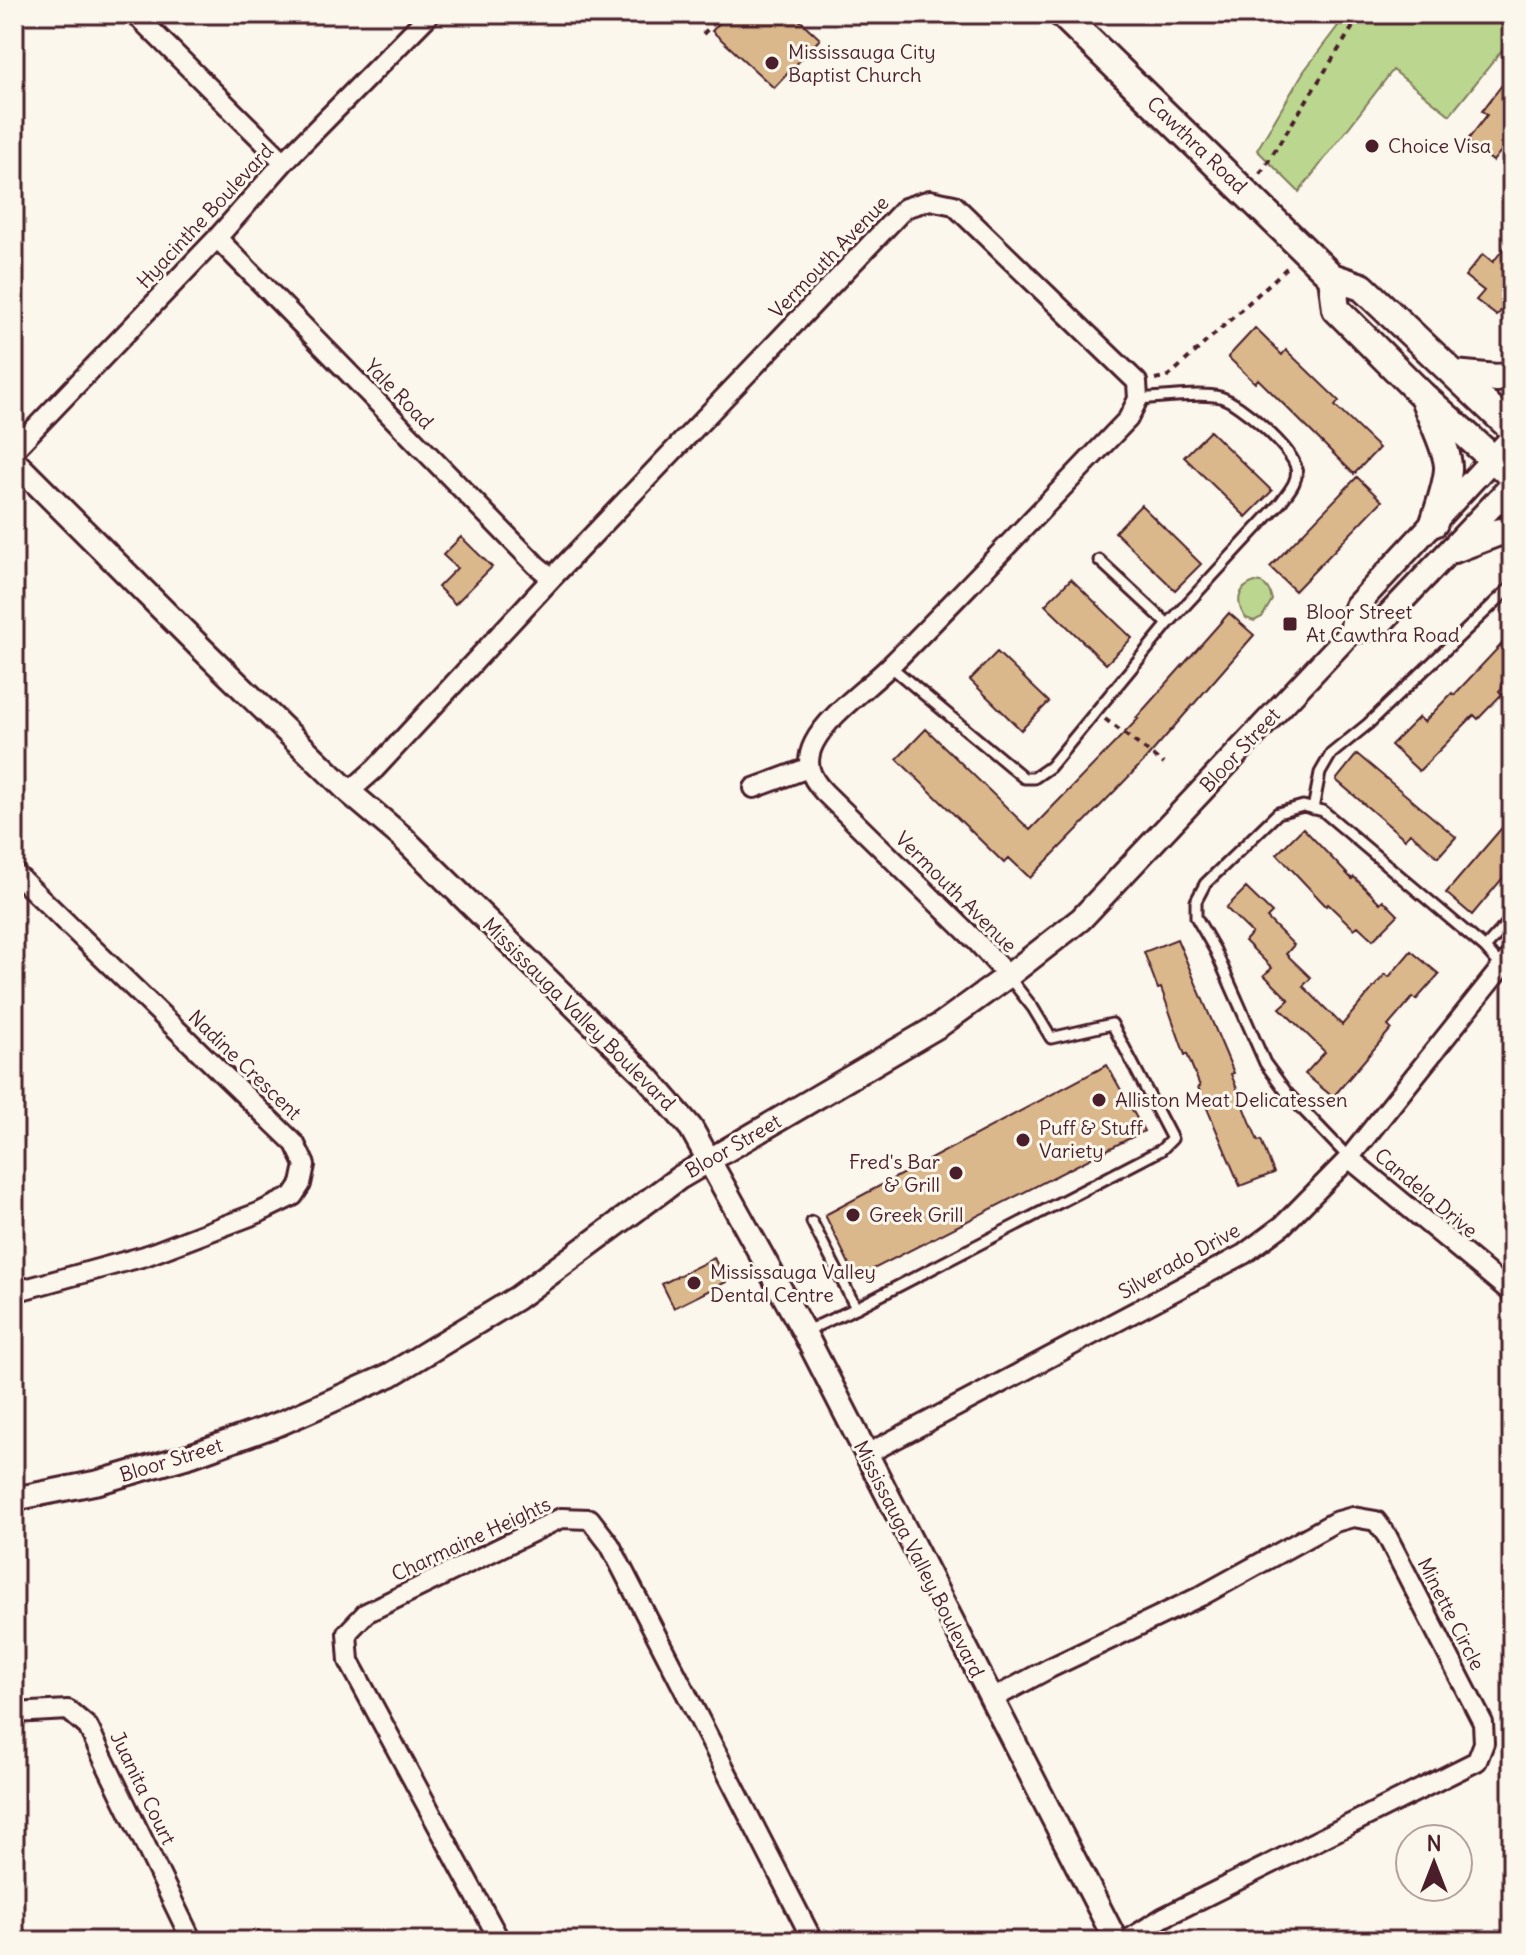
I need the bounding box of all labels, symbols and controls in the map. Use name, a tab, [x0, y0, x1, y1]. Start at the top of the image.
place label: Mississauga City Baptist Church	[788, 39, 936, 87]
marker: Mississauga City Baptist Church	[763, 54, 781, 72]
street label: Cawthra Road	[1142, 91, 1253, 199]
place label: Choice Visa	[1388, 133, 1491, 158]
marker: Choice Visa	[1363, 137, 1381, 155]
street label: Hyacinthe Boulevard	[131, 138, 278, 293]
street label: Vermouth Avenue	[764, 190, 894, 323]
street label: Yale Road	[360, 353, 439, 434]
place label: Bloor Street At Cawthra Road	[1306, 599, 1460, 647]
marker: Bloor Street At Cawthra Road	[1281, 615, 1299, 633]
street label: Bloor Street	[1194, 702, 1285, 797]
street label: Vermouth Avenue	[891, 826, 1022, 957]
street label: Mississauga Valley Boulevard	[478, 912, 681, 1116]
street label: Nadine Crescent	[184, 1004, 307, 1125]
place label: Alliston Meat Delicatessen	[1115, 1087, 1348, 1112]
marker: Alliston Meat Delicatessen	[1090, 1091, 1108, 1109]
street label: Bloor Street	[680, 1108, 785, 1183]
place label: Puff & Stuff Variety	[1039, 1115, 1143, 1163]
marker: Puff & Stuff Variety	[1014, 1131, 1032, 1149]
street label: Candela Drive	[1370, 1142, 1483, 1243]
place label: Fred's Bar & Grill	[849, 1149, 940, 1197]
marker: Fred's Bar & Grill	[947, 1164, 965, 1182]
place label: Greek Grill	[869, 1202, 964, 1227]
marker: Greek Grill	[844, 1206, 862, 1224]
street label: Silverado Drive	[1114, 1217, 1244, 1304]
place label: Mississauga Valley Dental Centre	[710, 1259, 876, 1307]
marker: Mississauga Valley Dental Centre	[685, 1274, 703, 1292]
street label: Bloor Street	[116, 1432, 226, 1487]
street label: Mississauga Valley Boulevard	[849, 1436, 990, 1682]
street label: Charmaine Heights	[387, 1491, 554, 1586]
street label: Minette Circle	[1412, 1553, 1490, 1674]
street label: Juanita Court	[105, 1727, 182, 1849]
north arrow	[1394, 1823, 1474, 1903]
text: N	[1426, 1829, 1442, 1857]

